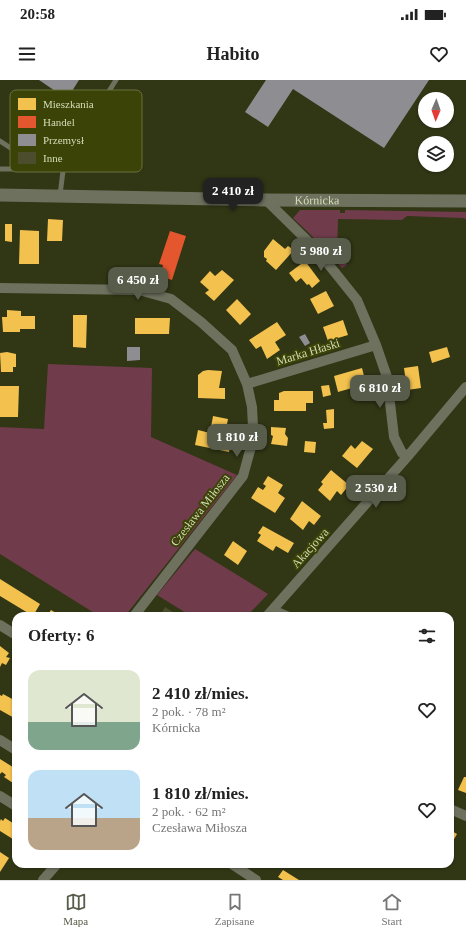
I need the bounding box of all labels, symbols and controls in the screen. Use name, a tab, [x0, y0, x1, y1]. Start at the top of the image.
text: 20:58	[20, 6, 55, 22]
icon: menu	[16, 43, 38, 65]
icon: heart	[428, 43, 450, 65]
text: Habito	[206, 44, 260, 64]
legend	[10, 90, 142, 172]
north arrow	[418, 92, 454, 128]
map controls	[418, 92, 454, 172]
text: Mieszkania	[43, 98, 94, 110]
text: Handel	[43, 116, 75, 128]
text: Przemysł	[43, 134, 84, 146]
button: layers	[418, 136, 454, 172]
text: Inne	[43, 152, 63, 164]
pin: 2 410 zł	[192, 178, 274, 212]
text: 2 410 zł	[212, 183, 254, 198]
street label: Kórnicka	[295, 193, 340, 207]
pin: 5 980 zł	[280, 238, 362, 272]
text: 5 980 zł	[300, 243, 342, 258]
pin: 6 450 zł	[97, 267, 179, 301]
text: 6 450 zł	[117, 272, 159, 287]
street label: Marka Hłaski	[275, 336, 342, 368]
pin: 6 810 zł	[339, 375, 421, 409]
text: 6 810 zł	[359, 380, 401, 395]
pin: 1 810 zł	[196, 424, 278, 458]
text: 1 810 zł	[216, 429, 258, 444]
street label: Czesława Miłosza	[168, 471, 233, 549]
pin: 2 530 zł	[335, 475, 417, 509]
text: 2 530 zł	[355, 480, 397, 495]
street label: Akacjowa	[289, 525, 332, 571]
icon: filters	[416, 625, 438, 647]
text: Oferty: 6	[28, 626, 95, 645]
text: 2 410 zł/mies.	[152, 684, 249, 703]
icon: home	[60, 686, 108, 734]
icon: heart	[416, 699, 438, 721]
text: 2 pok. · 78 m²	[152, 704, 226, 719]
text: Kórnicka	[152, 720, 200, 735]
text: 1 810 zł/mies.	[152, 784, 249, 803]
icon: home	[60, 786, 108, 834]
icon: heart	[416, 799, 438, 821]
text: 2 pok. · 62 m²	[152, 804, 226, 819]
text: Czesława Miłosza	[152, 820, 247, 835]
tab: Mapa	[63, 891, 88, 927]
tab: Zapisane	[215, 891, 254, 927]
tab: Start	[381, 891, 403, 927]

